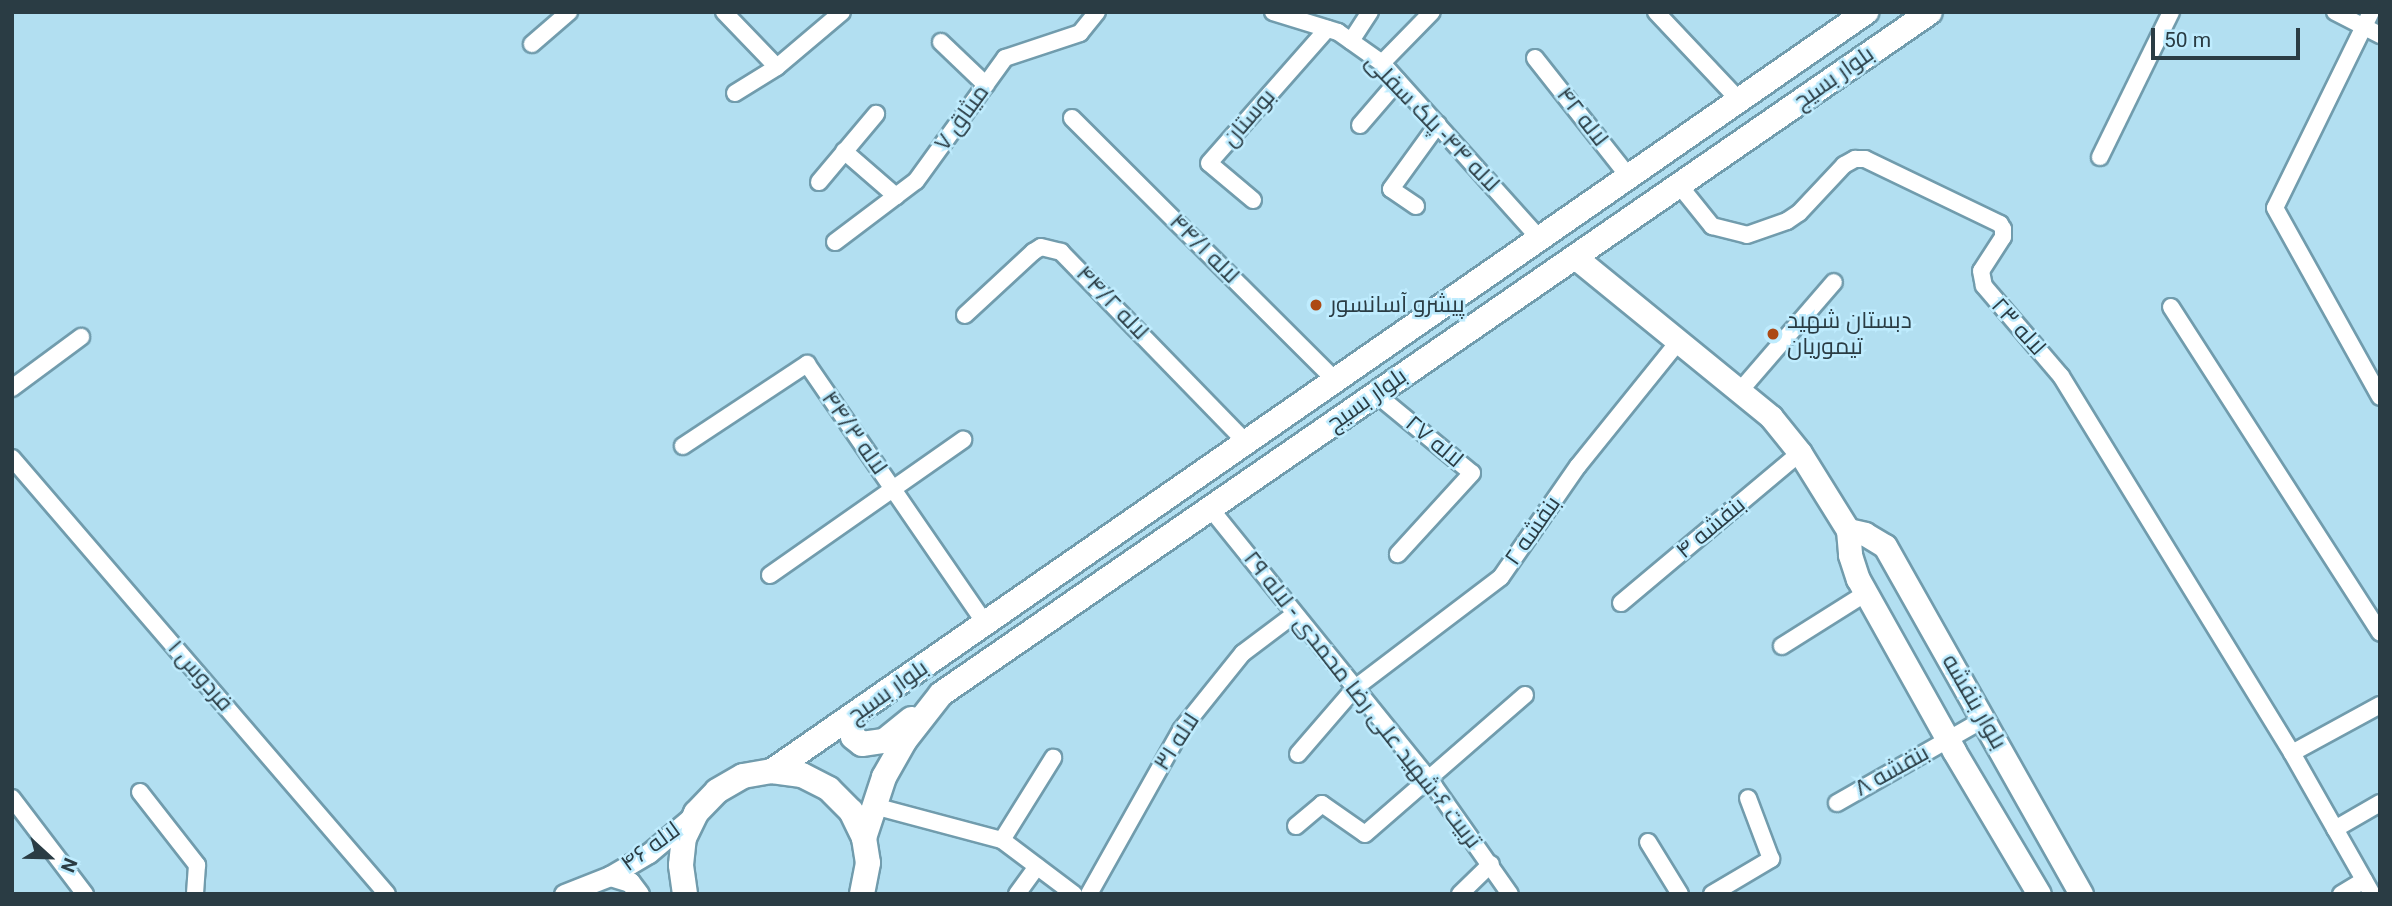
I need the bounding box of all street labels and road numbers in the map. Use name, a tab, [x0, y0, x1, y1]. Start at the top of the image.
street label: بلوار بسیج	[1789, 40, 1879, 116]
street label: لاله ۴۴- پلک سفلی	[1359, 48, 1505, 198]
street label: میثاق ۷	[929, 80, 995, 156]
street label: لاله ۴۲	[1550, 82, 1614, 152]
street label: بوستان	[1217, 84, 1281, 152]
street label: لاله ۴۴/۱	[1163, 208, 1245, 290]
street label: لاله ۴۴/۲	[1070, 260, 1154, 346]
street label: لاله ۲۳	[1985, 293, 2051, 361]
street label: بلوار بسیج	[1322, 362, 1412, 438]
street label: لاله ۴۴/۳	[815, 386, 893, 480]
street label: لاله ۲۷	[1400, 410, 1468, 474]
street label: بنفشه ۲	[1499, 491, 1567, 571]
street label: بنفشه ۴	[1671, 491, 1751, 565]
street label: تربیت ۶-شهید علی رضا محمدی - لاله ۲۹	[1237, 546, 1487, 854]
street label: فردوس ۱	[162, 635, 238, 717]
street label: بلوار بنفشه	[1936, 650, 2012, 754]
street label: بلوار بسیج	[843, 654, 933, 730]
street label: لاله ۳۱	[1148, 708, 1206, 776]
street label: بنفشه ۸	[1850, 739, 1934, 803]
street label: لاله ۴۶	[616, 816, 686, 878]

